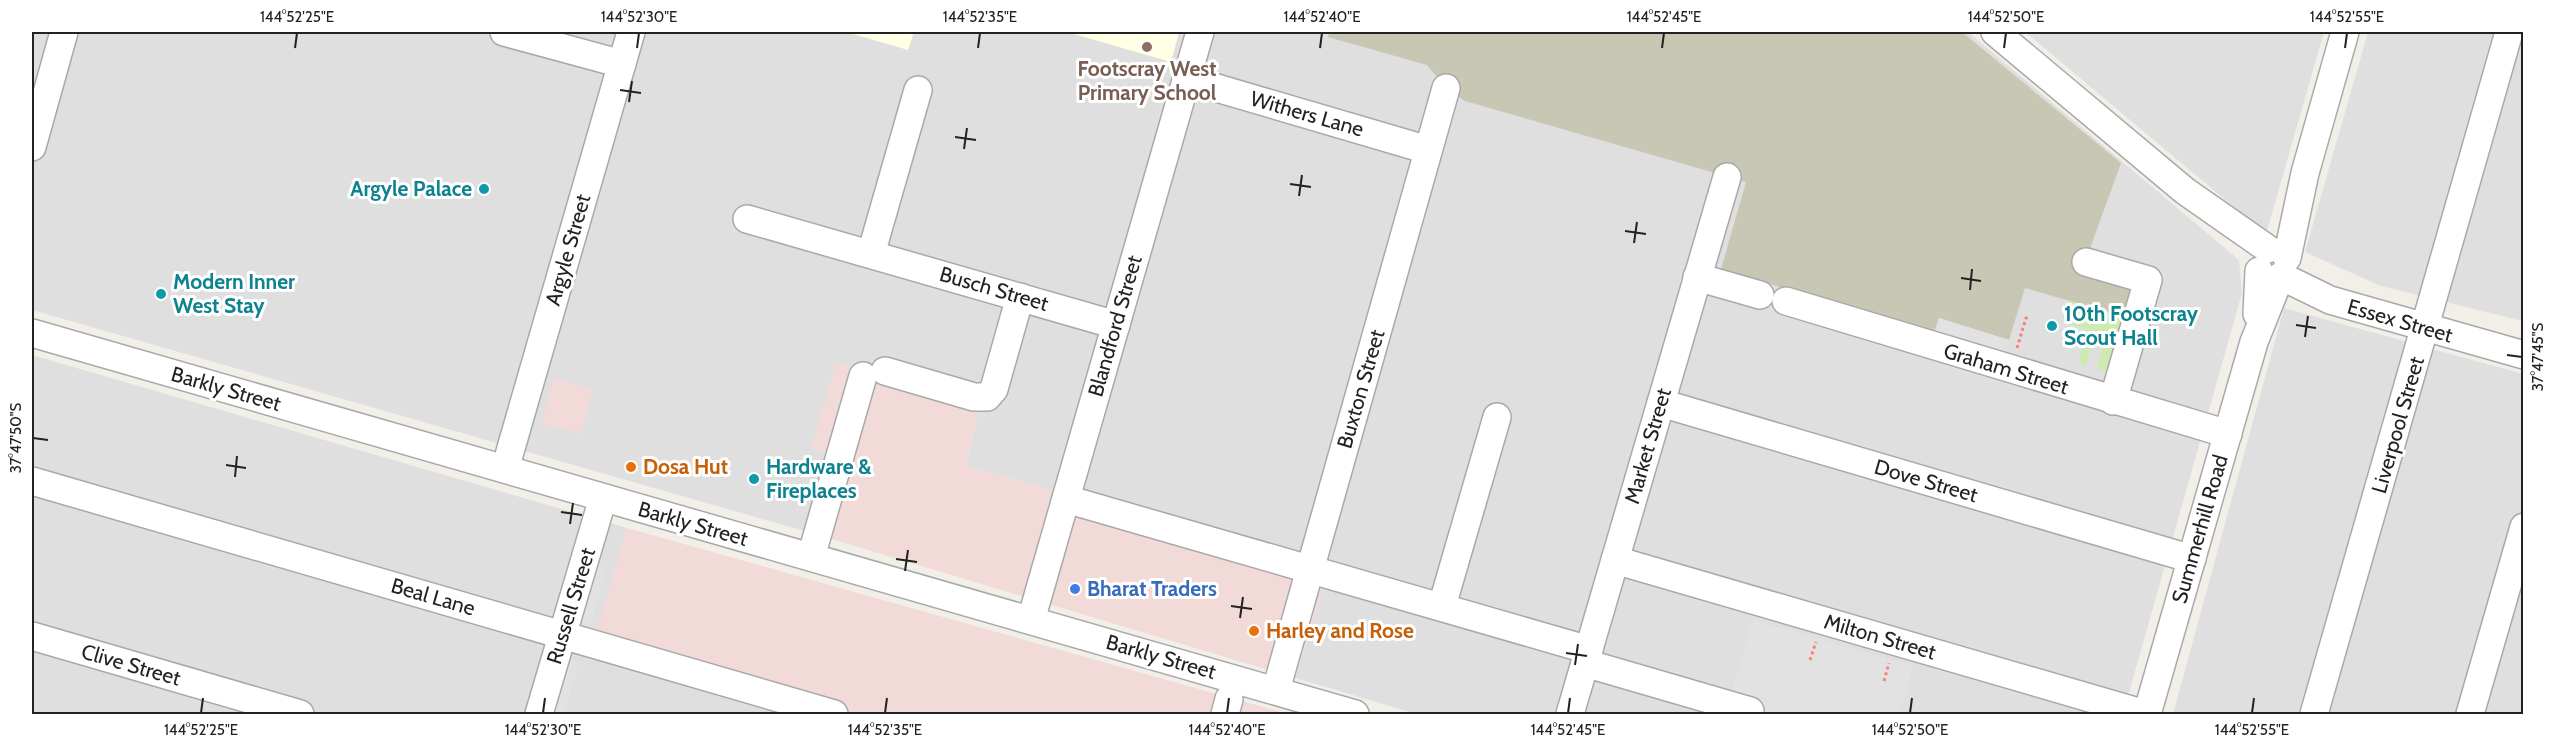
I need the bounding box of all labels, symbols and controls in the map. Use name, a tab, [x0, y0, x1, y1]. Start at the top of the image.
text: 144°52'25"E	[260, 8, 334, 26]
text: 144°52'30"E	[601, 8, 677, 26]
text: 144°52'35"E	[943, 8, 1017, 26]
text: 144°52'40"E	[1284, 8, 1360, 26]
text: 144°52'45"E	[1627, 8, 1701, 26]
text: 144°52'50"E	[1968, 8, 2044, 26]
text: 144°52'55"E	[2310, 8, 2384, 26]
marker: Footscray West Primary School	[1140, 40, 1154, 54]
place label: Footscray West Primary School	[1078, 56, 1217, 105]
street label: Withers Lane	[1248, 85, 1367, 142]
place label: Argyle Palace	[350, 176, 472, 201]
marker: Argyle Palace	[477, 182, 491, 196]
street label: Argyle Street	[540, 191, 595, 308]
street label: Blandford Street	[1082, 252, 1147, 399]
street label: Busch Street	[937, 261, 1051, 316]
place label: Modern Inner West Stay	[173, 269, 295, 318]
marker: Modern Inner West Stay	[154, 287, 168, 301]
street label: Essex Street	[2345, 294, 2456, 347]
place label: 10th Footscray Scout Hall	[2064, 301, 2199, 350]
marker: 10th Footscray Scout Hall	[2045, 319, 2059, 333]
text: 37°47'45"S	[2529, 323, 2547, 391]
street label: Buxton Street	[1332, 327, 1389, 451]
street label: Graham Street	[1941, 338, 2072, 399]
street label: Liverpool Street	[2366, 354, 2429, 496]
street label: Barkly Street	[168, 361, 284, 416]
street label: Market Street	[1619, 385, 1676, 507]
text: 37°47'50"S	[7, 402, 25, 473]
street label: Summerhill Road	[2166, 452, 2233, 606]
place label: Dosa Hut	[643, 454, 728, 479]
place label: Hardware & Fireplaces	[766, 454, 872, 503]
street label: Dove Street	[1872, 454, 1981, 507]
marker: Dosa Hut	[624, 460, 638, 474]
marker: Hardware & Fireplaces	[747, 472, 761, 486]
street label: Barkly Street	[635, 496, 751, 551]
street label: Russell Street	[541, 545, 600, 667]
street label: Beal Lane	[388, 573, 478, 620]
place label: Bharat Traders	[1087, 576, 1217, 601]
marker: Bharat Traders	[1068, 582, 1082, 596]
street label: Milton Street	[1821, 609, 1939, 664]
place label: Harley and Rose	[1266, 618, 1414, 643]
marker: Harley and Rose	[1247, 624, 1261, 638]
street label: Barkly Street	[1103, 629, 1219, 684]
street label: Clive Street	[79, 638, 184, 691]
text: 144°52'25"E	[164, 721, 238, 739]
text: 144°52'30"E	[505, 721, 581, 739]
text: 144°52'35"E	[848, 721, 922, 739]
text: 144°52'40"E	[1189, 721, 1265, 739]
text: 144°52'45"E	[1531, 721, 1605, 739]
text: 144°52'50"E	[1872, 721, 1948, 739]
text: 144°52'55"E	[2215, 721, 2289, 739]

